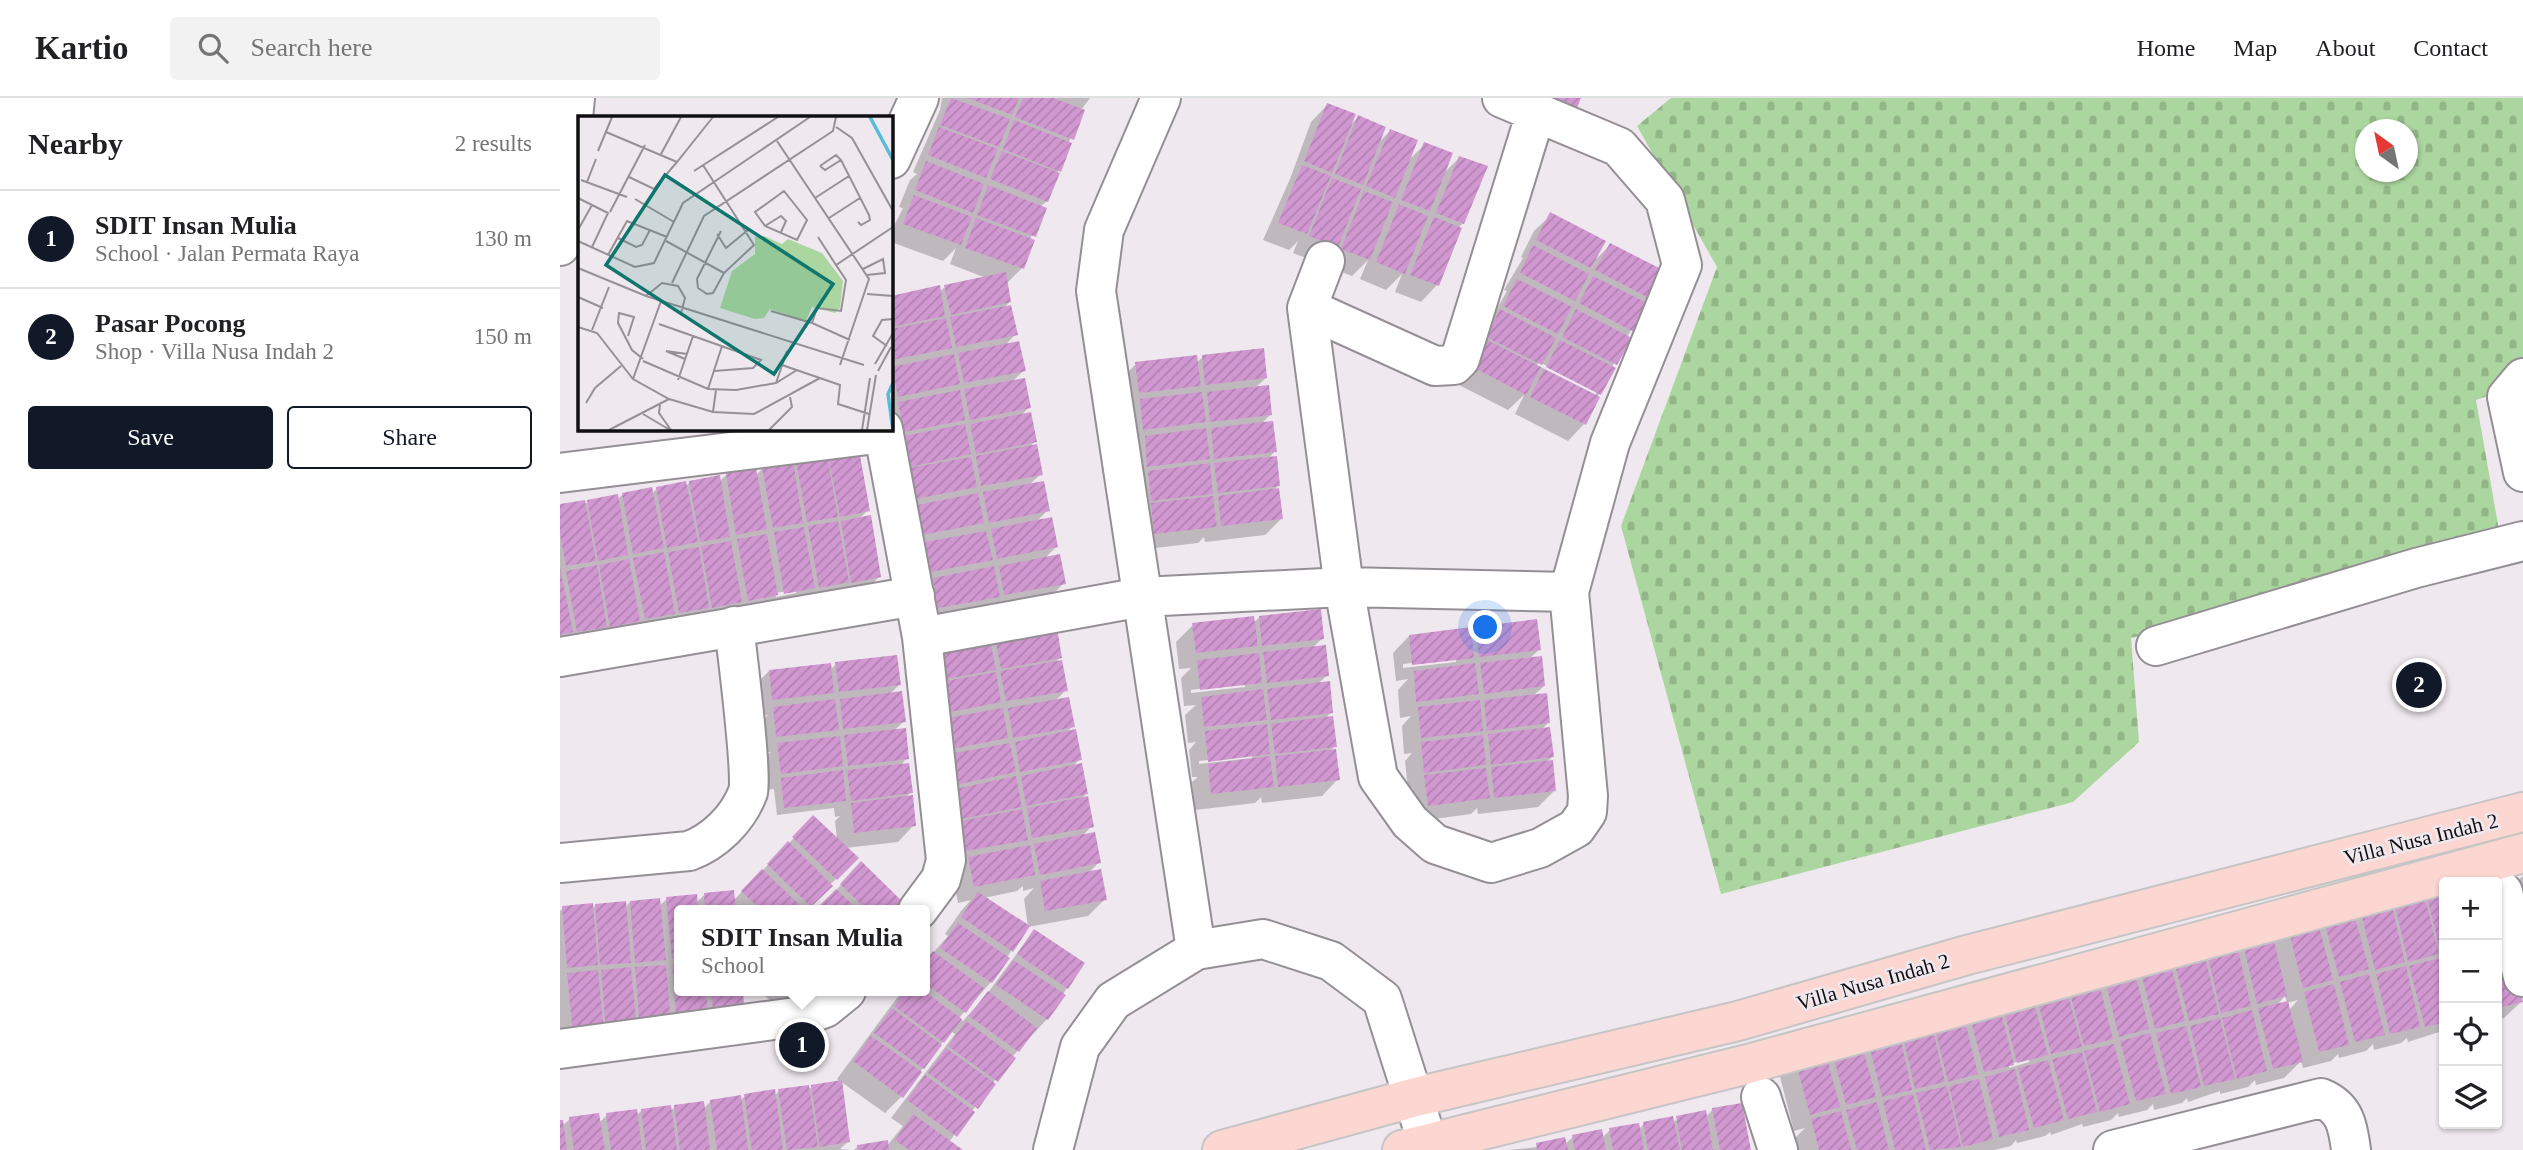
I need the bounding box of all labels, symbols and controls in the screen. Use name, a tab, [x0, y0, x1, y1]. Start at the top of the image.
search box	[170, 17, 660, 80]
icon: search	[194, 29, 232, 67]
text: Kartio	[35, 30, 128, 66]
text: Search here	[250, 33, 372, 62]
text: Home	[2137, 35, 2195, 61]
text: Map	[2233, 35, 2277, 61]
text: About	[2315, 35, 2375, 61]
text: Contact	[2413, 35, 2488, 61]
inset map	[578, 116, 892, 430]
north arrow	[2355, 119, 2418, 182]
text: Nearby	[28, 127, 123, 160]
text: 2 results	[455, 131, 532, 156]
text: SDIT Insan Mulia	[95, 211, 297, 240]
text: 1	[45, 226, 57, 251]
text: 130 m	[474, 226, 532, 251]
text: School · Jalan Permata Raya	[95, 241, 359, 266]
text: Pasar Pocong	[95, 309, 245, 338]
text: 2	[45, 324, 57, 349]
text: 150 m	[474, 324, 532, 349]
text: Shop · Villa Nusa Indah 2	[95, 339, 334, 364]
button: Save	[28, 406, 273, 469]
button: Share	[287, 406, 532, 469]
your location	[1468, 610, 1502, 644]
pin: 2	[2396, 659, 2442, 711]
street label: Villa Nusa Indah 2	[2341, 808, 2501, 870]
map controls	[2439, 877, 2502, 1129]
button: +	[2439, 877, 2502, 940]
popup	[674, 905, 930, 996]
text: SDIT Insan Mulia	[701, 923, 903, 952]
button: −	[2439, 940, 2502, 1003]
street label: Villa Nusa Indah 2	[1794, 949, 1952, 1015]
text: School	[701, 953, 765, 978]
button: locate	[2439, 1003, 2502, 1066]
pin: 1	[779, 1019, 825, 1071]
button: layers	[2439, 1066, 2502, 1129]

